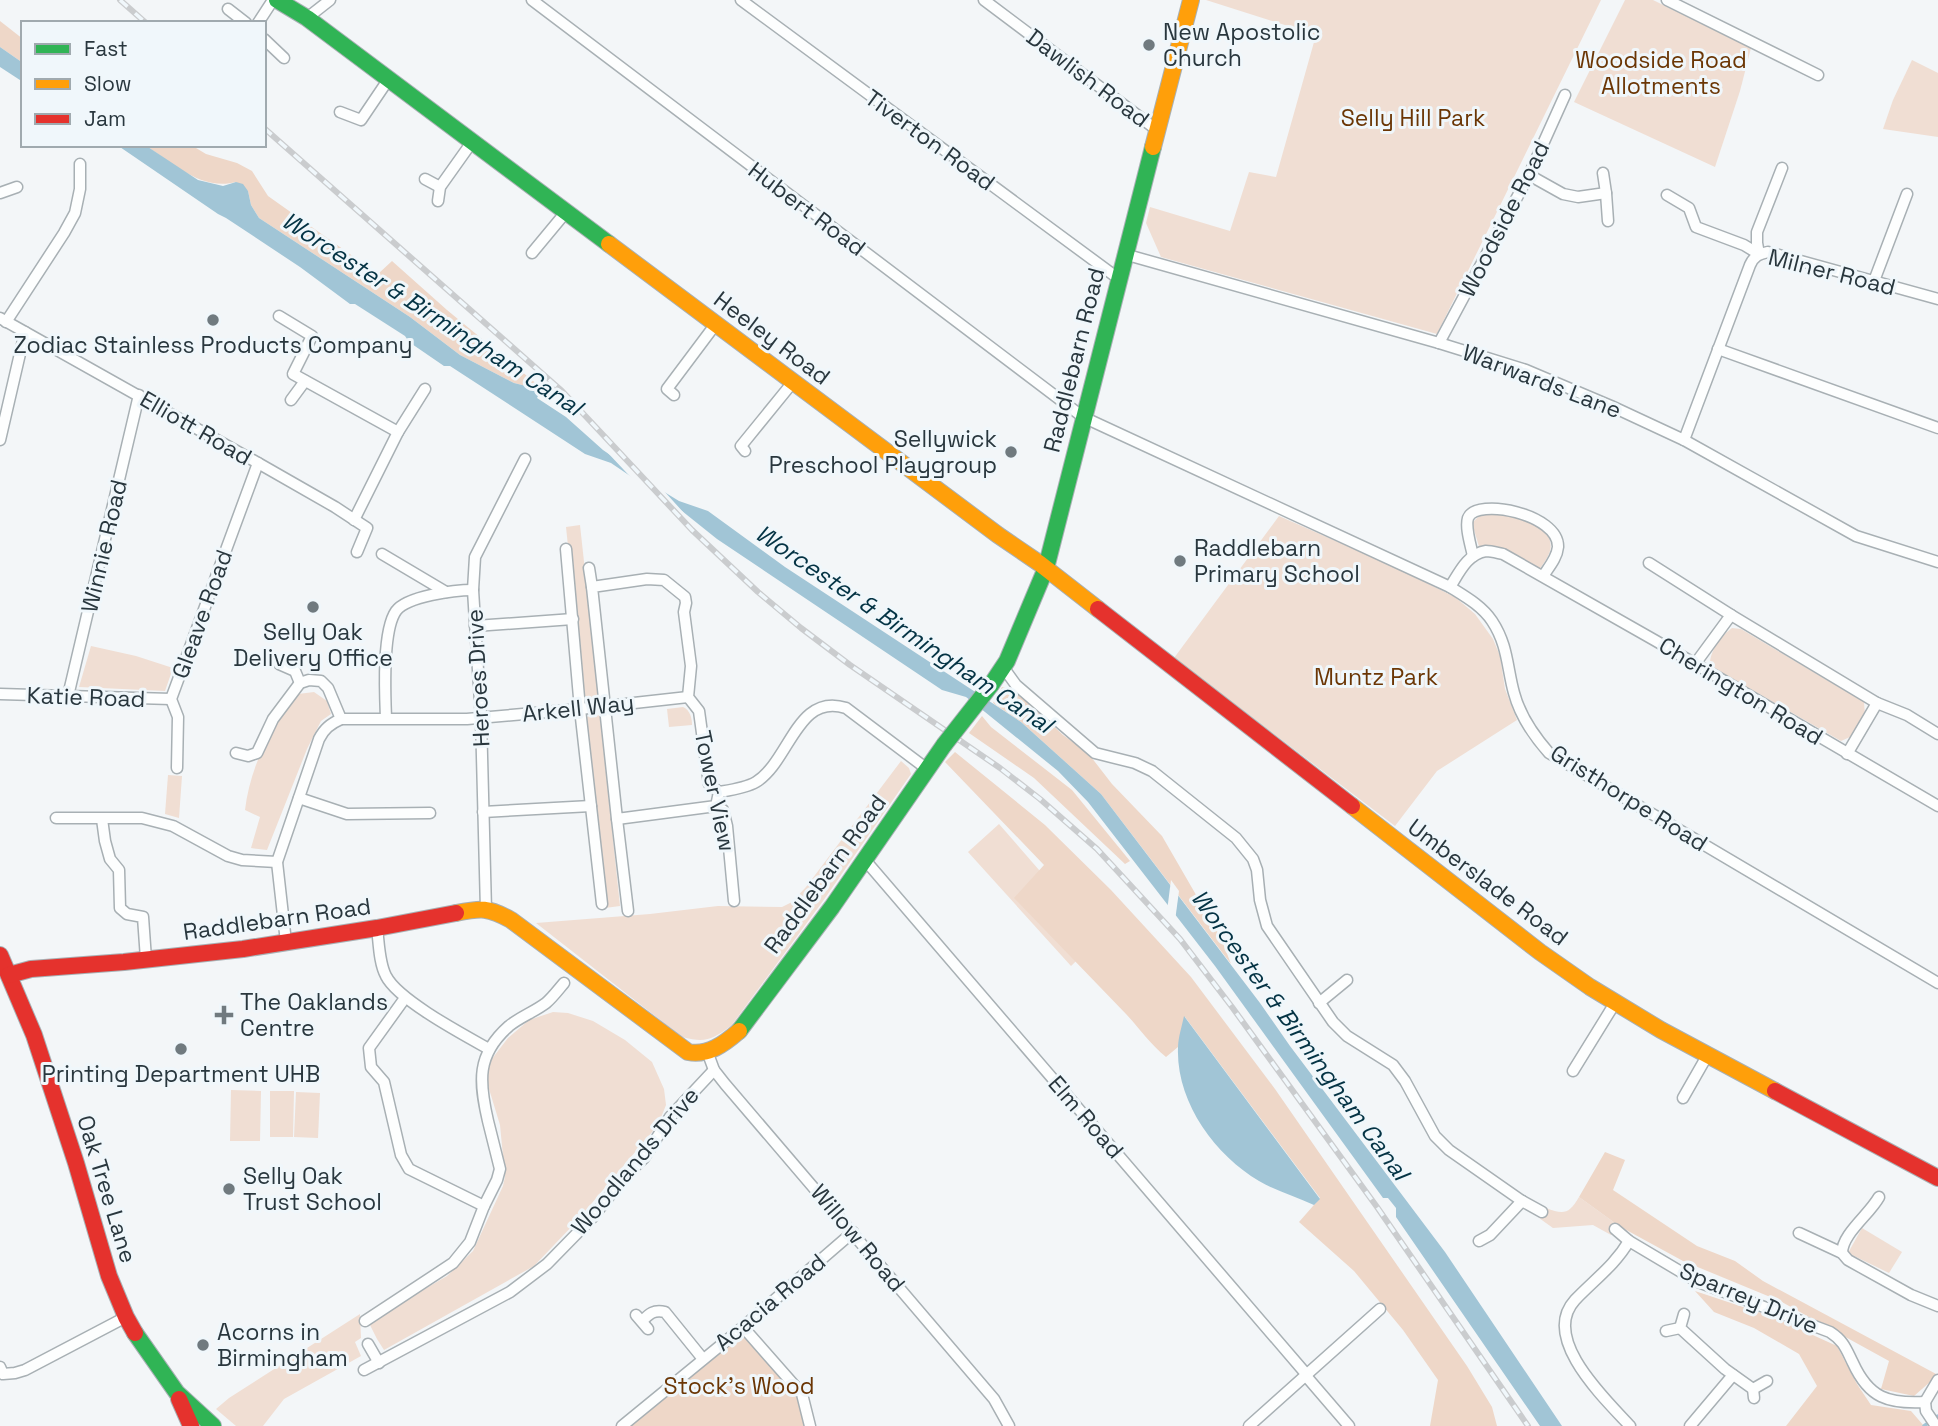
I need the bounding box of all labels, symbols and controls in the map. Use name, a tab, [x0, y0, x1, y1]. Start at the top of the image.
place label: New Apostolic Church	[1163, 17, 1320, 73]
legend	[21, 21, 266, 147]
street label: Dawlish Road	[1020, 22, 1156, 134]
text: Fast	[84, 35, 128, 62]
marker: New Apostolic Church	[1141, 37, 1157, 53]
park label: Woodside Road Allotments	[1575, 45, 1747, 101]
text: Slow	[84, 70, 132, 97]
street label: Tiverton Road	[859, 83, 1001, 197]
park label: Selly Hill Park	[1341, 103, 1485, 133]
text: Jam	[84, 105, 126, 132]
street label: Woodside Road	[1452, 136, 1556, 302]
street label: Hubert Road	[742, 155, 872, 263]
water label: Worcester & Birmingham Canal	[276, 205, 591, 424]
street label: Milner Road	[1765, 242, 1899, 302]
street label: Raddlebarn Road	[1037, 264, 1111, 456]
street label: Heeley Road	[708, 284, 836, 392]
marker: Zodiac Stainless Products Company	[205, 312, 221, 328]
place label: Zodiac Stainless Products Company	[13, 330, 413, 360]
street label: Warwards Lane	[1458, 337, 1626, 425]
street label: Elliott Road	[135, 384, 257, 472]
place label: Sellywick Preschool Playgroup	[769, 424, 997, 480]
marker: Sellywick Preschool Playgroup	[1003, 444, 1019, 460]
street label: Winnie Road	[74, 477, 134, 615]
water label: Worcester & Birmingham Canal	[750, 517, 1061, 742]
place label: Raddlebarn Primary School	[1194, 533, 1360, 589]
street label: Gleave Road	[165, 545, 239, 683]
marker: Raddlebarn Primary School	[1172, 553, 1188, 569]
marker: Selly Oak Delivery Office	[305, 599, 321, 615]
street label: Heroes Drive	[459, 608, 497, 748]
place label: Selly Oak Delivery Office	[233, 617, 393, 673]
street label: Cherington Road	[1653, 630, 1829, 752]
park label: Muntz Park	[1314, 662, 1438, 692]
street label: Katie Road	[26, 680, 146, 714]
street label: Arkell Way	[521, 687, 635, 729]
street label: Tower View	[688, 728, 742, 854]
street label: Gristhorpe Road	[1545, 738, 1713, 858]
street label: Raddlebarn Road	[757, 789, 893, 959]
street label: Umberslade Road	[1402, 812, 1574, 952]
water label: Worcester & Birmingham Canal	[1184, 883, 1418, 1189]
street label: Raddlebarn Road	[181, 891, 373, 947]
place label: The Oaklands Centre	[240, 987, 388, 1043]
marker: The Oaklands Centre	[214, 1005, 234, 1025]
marker: Printing Department UHB	[173, 1041, 189, 1057]
place label: Printing Department UHB	[42, 1059, 320, 1089]
street label: Elm Road	[1042, 1069, 1130, 1165]
street label: Woodlands Drive	[564, 1081, 706, 1241]
street label: Oak Tree Lane	[70, 1111, 144, 1267]
place label: Selly Oak Trust School	[243, 1161, 382, 1217]
street label: Willow Road	[804, 1178, 912, 1298]
marker: Selly Oak Trust School	[221, 1181, 237, 1197]
street label: Acacia Road	[708, 1247, 832, 1357]
street label: Sparrey Drive	[1675, 1255, 1823, 1341]
place label: Acorns in Birmingham	[217, 1317, 348, 1373]
marker: Acorns in Birmingham	[195, 1337, 211, 1353]
park label: Stock's Wood	[663, 1371, 815, 1401]

